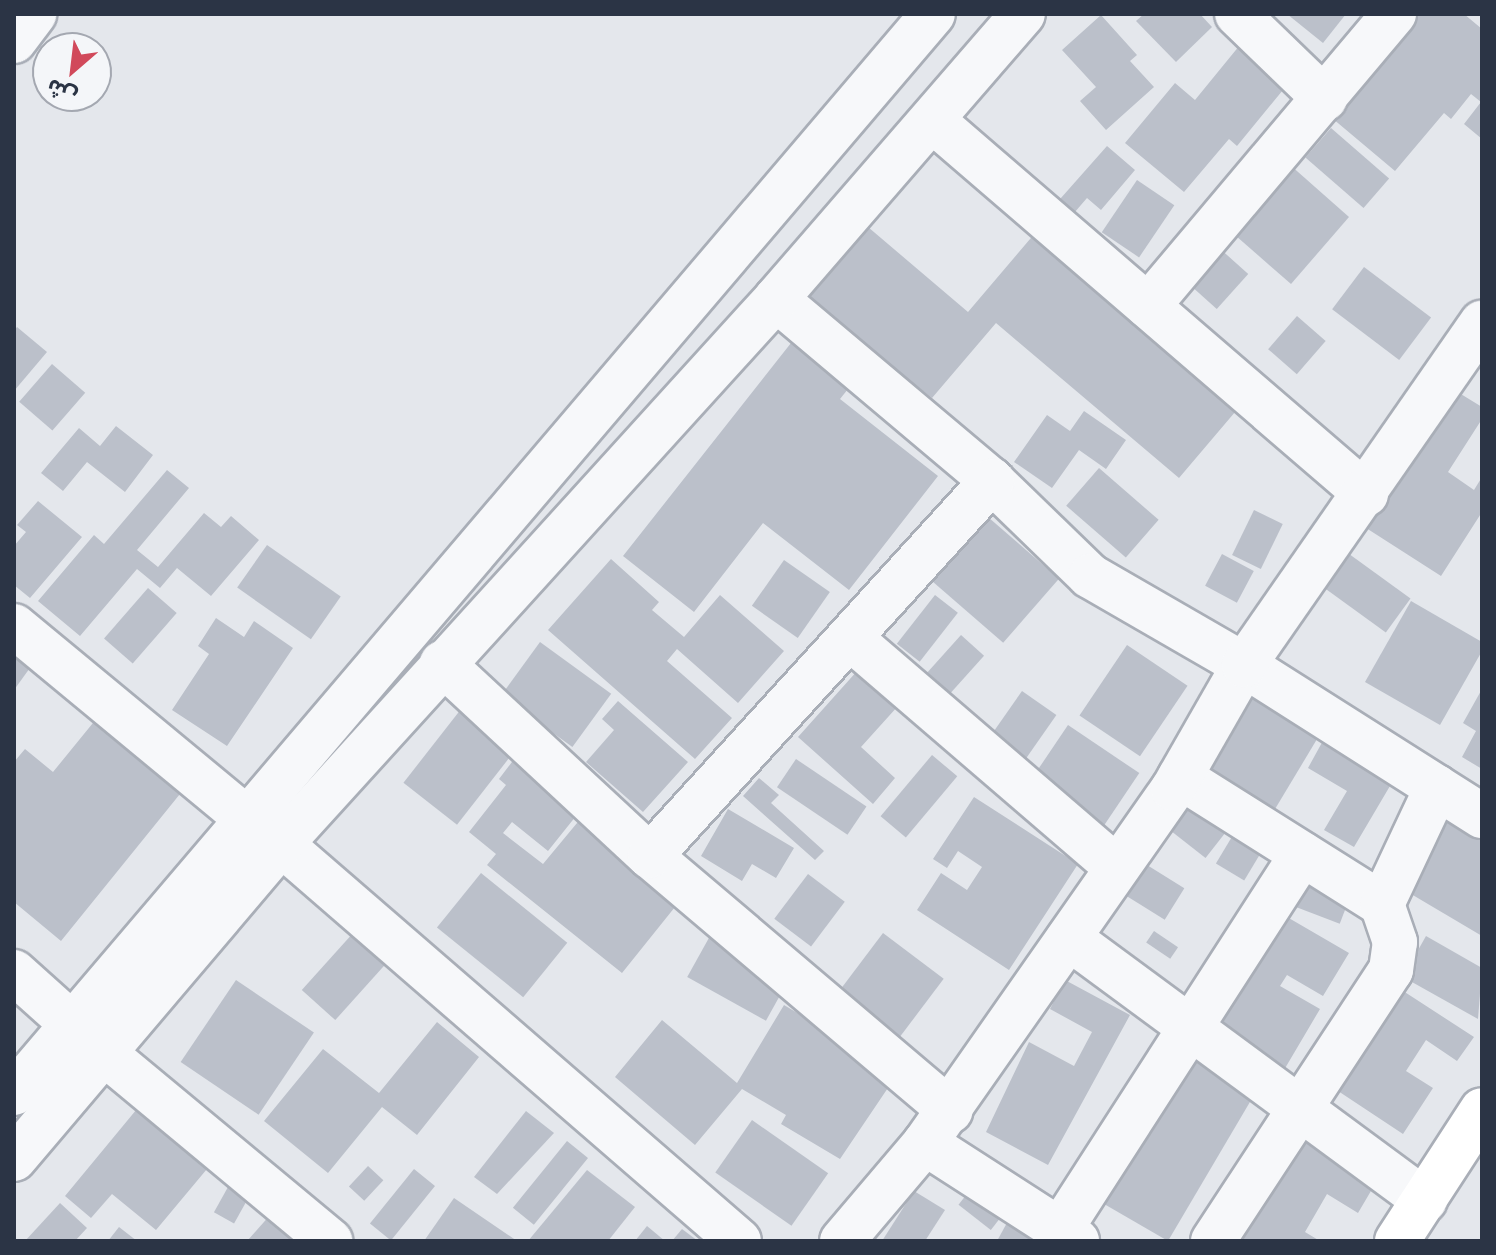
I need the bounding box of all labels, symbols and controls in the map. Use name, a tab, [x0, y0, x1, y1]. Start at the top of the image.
north arrow	[32, 32, 112, 112]
text: ش	[41, 71, 82, 113]

